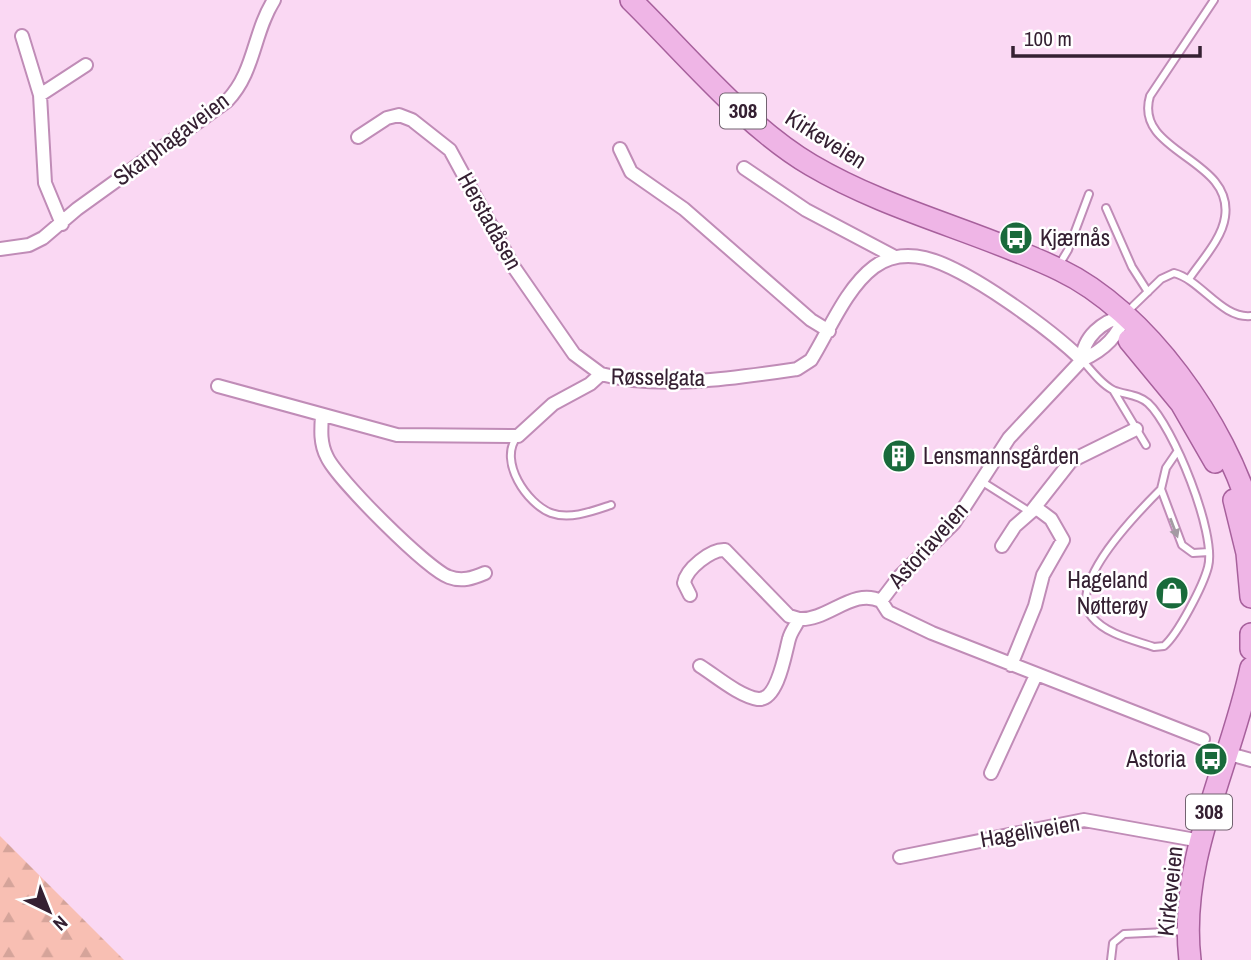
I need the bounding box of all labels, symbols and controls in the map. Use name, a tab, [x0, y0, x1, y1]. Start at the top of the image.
scale bar	[1013, 14, 1200, 58]
text: 100 m	[1024, 24, 1072, 53]
street label: Skarphagaveien	[107, 85, 235, 192]
road number: 308	[720, 94, 766, 128]
street label: Kirkeveien	[780, 102, 873, 176]
street label: Herstadåsen	[451, 166, 530, 275]
bus stop icon: Kjærnås	[997, 219, 1035, 257]
place label: Kjærnås	[1040, 222, 1110, 253]
street label: Røsselgata	[611, 360, 706, 393]
building icon: Lensmannsgården	[880, 437, 918, 475]
place label: Lensmannsgården	[923, 440, 1079, 471]
street label: Astoriaveien	[880, 495, 975, 595]
one-way arrow	[1169, 518, 1180, 539]
place label: Hageland Nøtterøy	[1067, 564, 1149, 621]
shop icon: Hageland Nøtterøy	[1153, 574, 1191, 612]
bus stop icon: Astoria	[1192, 740, 1230, 778]
place label: Astoria	[1125, 743, 1187, 774]
road number: 308	[1186, 794, 1232, 830]
street label: Hageliveien	[978, 807, 1082, 855]
street label: Kirkeveien	[1149, 844, 1190, 937]
north arrow	[14, 876, 84, 946]
text: N	[48, 910, 74, 937]

